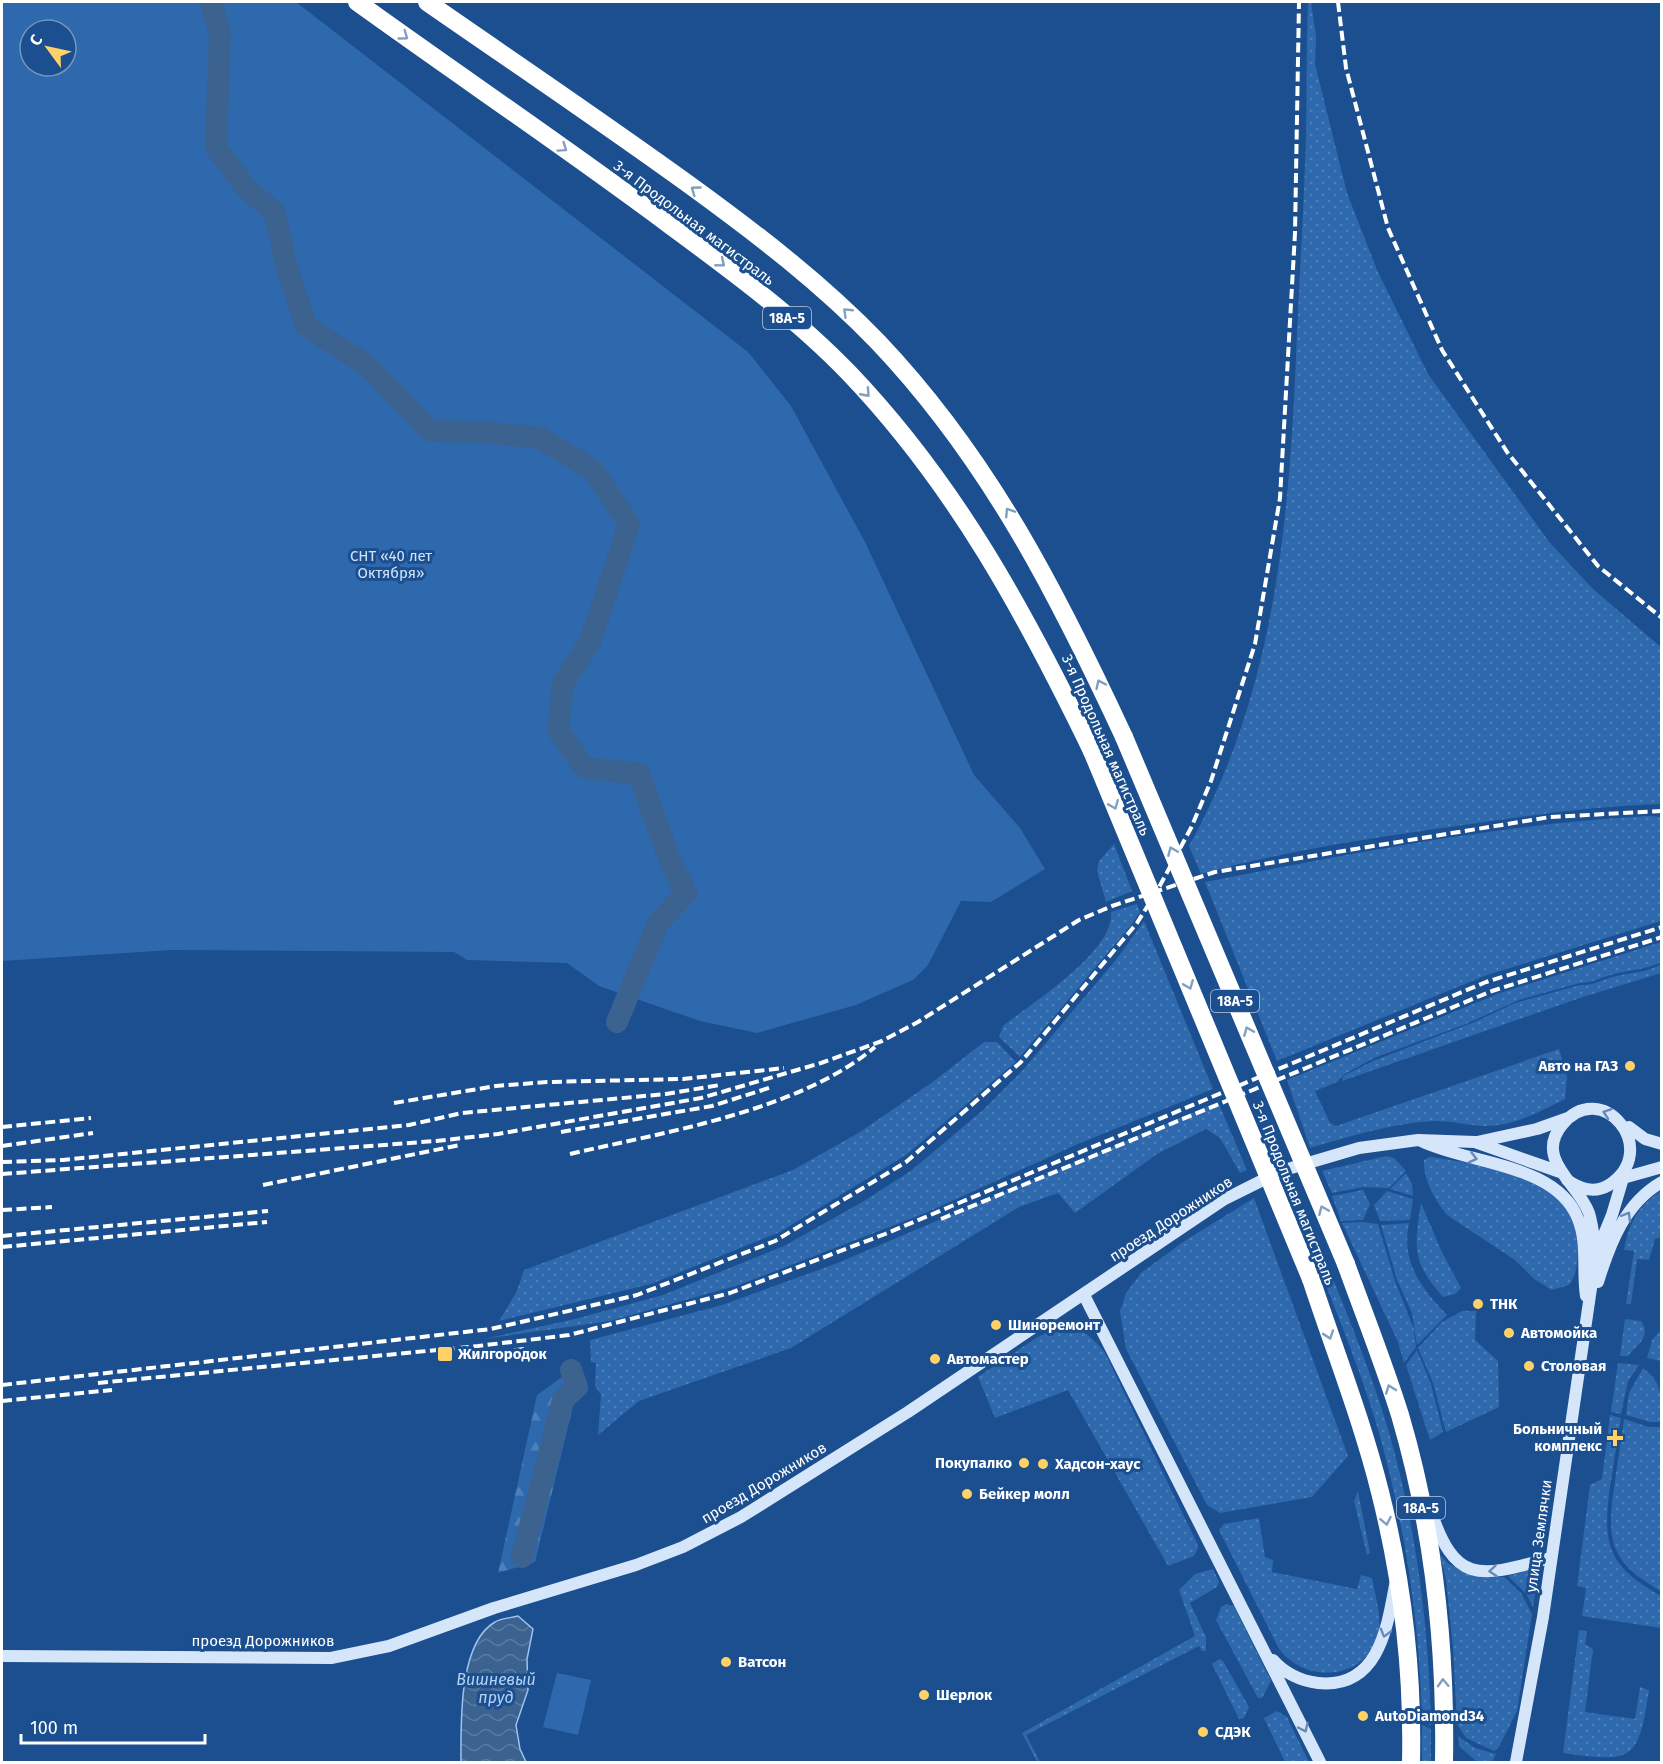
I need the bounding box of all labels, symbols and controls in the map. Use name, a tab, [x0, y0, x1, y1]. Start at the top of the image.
north arrow	[18, 18, 78, 78]
one-way arrow	[398, 28, 409, 39]
text: С	[25, 30, 47, 49]
one-way arrow	[557, 141, 568, 152]
street label: 3-я Продольная магистраль	[610, 157, 778, 290]
one-way arrow	[691, 186, 702, 197]
one-way arrow	[714, 256, 725, 267]
road number: 18А-5	[763, 307, 811, 329]
one-way arrow	[843, 308, 854, 319]
one-way arrow	[859, 386, 870, 397]
one-way arrow	[1005, 507, 1016, 518]
park label: СНТ «40 лет Октября»	[350, 547, 432, 582]
street label: 3-я Продольная магистраль	[1058, 651, 1154, 839]
one-way arrow	[1095, 679, 1107, 690]
one-way arrow	[1107, 799, 1119, 810]
one-way arrow	[1167, 846, 1179, 857]
one-way arrow	[1182, 979, 1194, 990]
road number: 18А-5	[1211, 990, 1259, 1012]
one-way arrow	[1243, 1026, 1255, 1037]
place label: Авто на ГАЗ	[1537, 1057, 1618, 1075]
marker: Авто на ГАЗ	[1623, 1059, 1637, 1073]
street label: 3-я Продольная магистраль	[1249, 1098, 1339, 1288]
one-way arrow	[1602, 1107, 1613, 1120]
one-way arrow	[1468, 1150, 1478, 1163]
street label: проезд Дорожников	[1106, 1173, 1236, 1265]
one-way arrow	[1318, 1206, 1330, 1217]
one-way arrow	[1619, 1212, 1631, 1222]
place label: ТНК	[1490, 1295, 1518, 1313]
marker: ТНК	[1471, 1297, 1485, 1311]
place label: Шиноремонт	[1008, 1316, 1101, 1334]
marker: Шиноремонт	[989, 1318, 1003, 1332]
place label: Автомойка	[1520, 1324, 1597, 1342]
marker: Автомойка	[1502, 1326, 1516, 1340]
one-way arrow	[1322, 1329, 1335, 1340]
marker: Жилгородок	[436, 1345, 454, 1363]
place label: Жилгородок	[457, 1345, 547, 1363]
place label: Автомастер	[946, 1350, 1029, 1368]
marker: Автомастер	[928, 1352, 942, 1366]
place label: Столовая	[1541, 1357, 1606, 1375]
marker: Столовая	[1522, 1359, 1536, 1373]
one-way arrow	[1385, 1384, 1398, 1395]
place label: Больничный комплекс	[1513, 1420, 1603, 1455]
marker: Больничный комплекс	[1606, 1429, 1624, 1447]
street label: проезд Дорожников	[698, 1438, 830, 1528]
place label: Покупалко	[935, 1454, 1012, 1472]
place label: Хадсон-хаус	[1054, 1455, 1141, 1473]
marker: Покупалко	[1017, 1456, 1031, 1470]
marker: Хадсон-хаус	[1036, 1457, 1050, 1471]
street label: улица Землячки	[1522, 1478, 1556, 1594]
place label: Бейкер молл	[979, 1485, 1070, 1503]
marker: Бейкер молл	[960, 1487, 974, 1501]
road number: 18А-5	[1397, 1497, 1445, 1519]
one-way arrow	[1379, 1516, 1392, 1526]
one-way arrow	[1488, 1564, 1497, 1577]
one-way arrow	[1380, 1627, 1392, 1638]
street label: проезд Дорожников	[191, 1632, 335, 1650]
place label: Ватсон	[738, 1653, 786, 1671]
marker: Ватсон	[719, 1655, 733, 1669]
water label: Вишневый пруд	[456, 1670, 536, 1707]
one-way arrow	[1436, 1679, 1449, 1688]
place label: Шерлок	[936, 1686, 993, 1704]
marker: Шерлок	[917, 1688, 931, 1702]
scale bar	[21, 1707, 206, 1745]
place label: AutoDiamond34	[1374, 1707, 1485, 1725]
marker: AutoDiamond34	[1356, 1709, 1370, 1723]
text: 100 m	[30, 1717, 78, 1739]
one-way arrow	[1296, 1722, 1308, 1733]
place label: СДЭК	[1215, 1723, 1251, 1741]
marker: СДЭК	[1196, 1725, 1210, 1739]

